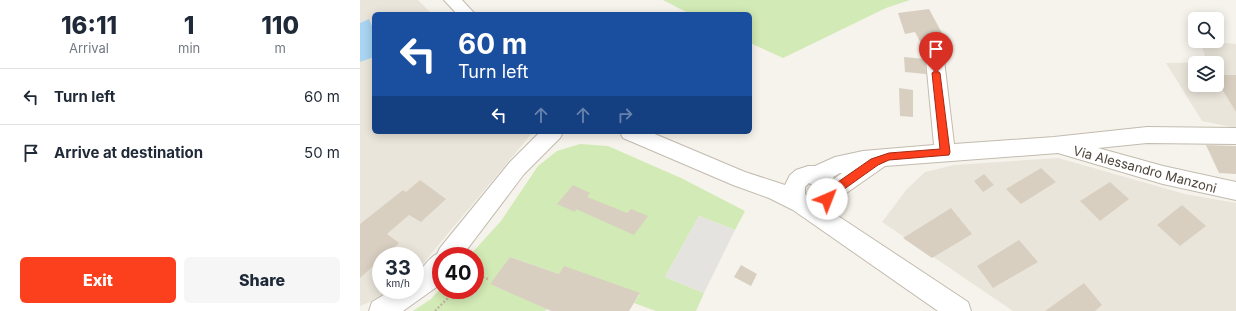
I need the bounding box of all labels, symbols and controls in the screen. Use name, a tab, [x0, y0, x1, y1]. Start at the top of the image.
text: 16:11	[61, 11, 117, 40]
text: 1	[184, 11, 194, 40]
text: 110	[261, 11, 299, 40]
map controls	[1188, 12, 1224, 92]
button: search	[1188, 12, 1224, 48]
text: 60 m	[458, 27, 527, 61]
icon: left	[392, 28, 444, 80]
pin	[919, 32, 953, 73]
icon: arrive	[925, 38, 947, 60]
text: Arrival	[69, 40, 109, 56]
text: min	[178, 40, 200, 56]
text: m	[274, 40, 286, 56]
button: layers	[1188, 56, 1224, 92]
text: Turn left	[458, 61, 528, 82]
icon: left	[20, 86, 42, 108]
text: Turn left	[54, 87, 115, 106]
text: 60 m	[304, 87, 340, 106]
icon: left	[488, 104, 510, 126]
icon: ahead	[530, 104, 552, 126]
icon: ahead	[572, 104, 594, 126]
icon: right	[614, 104, 636, 126]
icon: arrive	[20, 142, 42, 164]
street label: Via Alessandro Manzoni	[1071, 142, 1219, 196]
text: Arrive at destination	[54, 143, 203, 162]
text: 50 m	[304, 143, 340, 162]
position arrow	[806, 178, 848, 220]
speed limit sign: 40	[432, 247, 484, 299]
text: 33	[385, 256, 411, 280]
button: Exit	[20, 257, 176, 303]
button: Share	[184, 257, 340, 303]
text: km/h	[386, 277, 410, 289]

